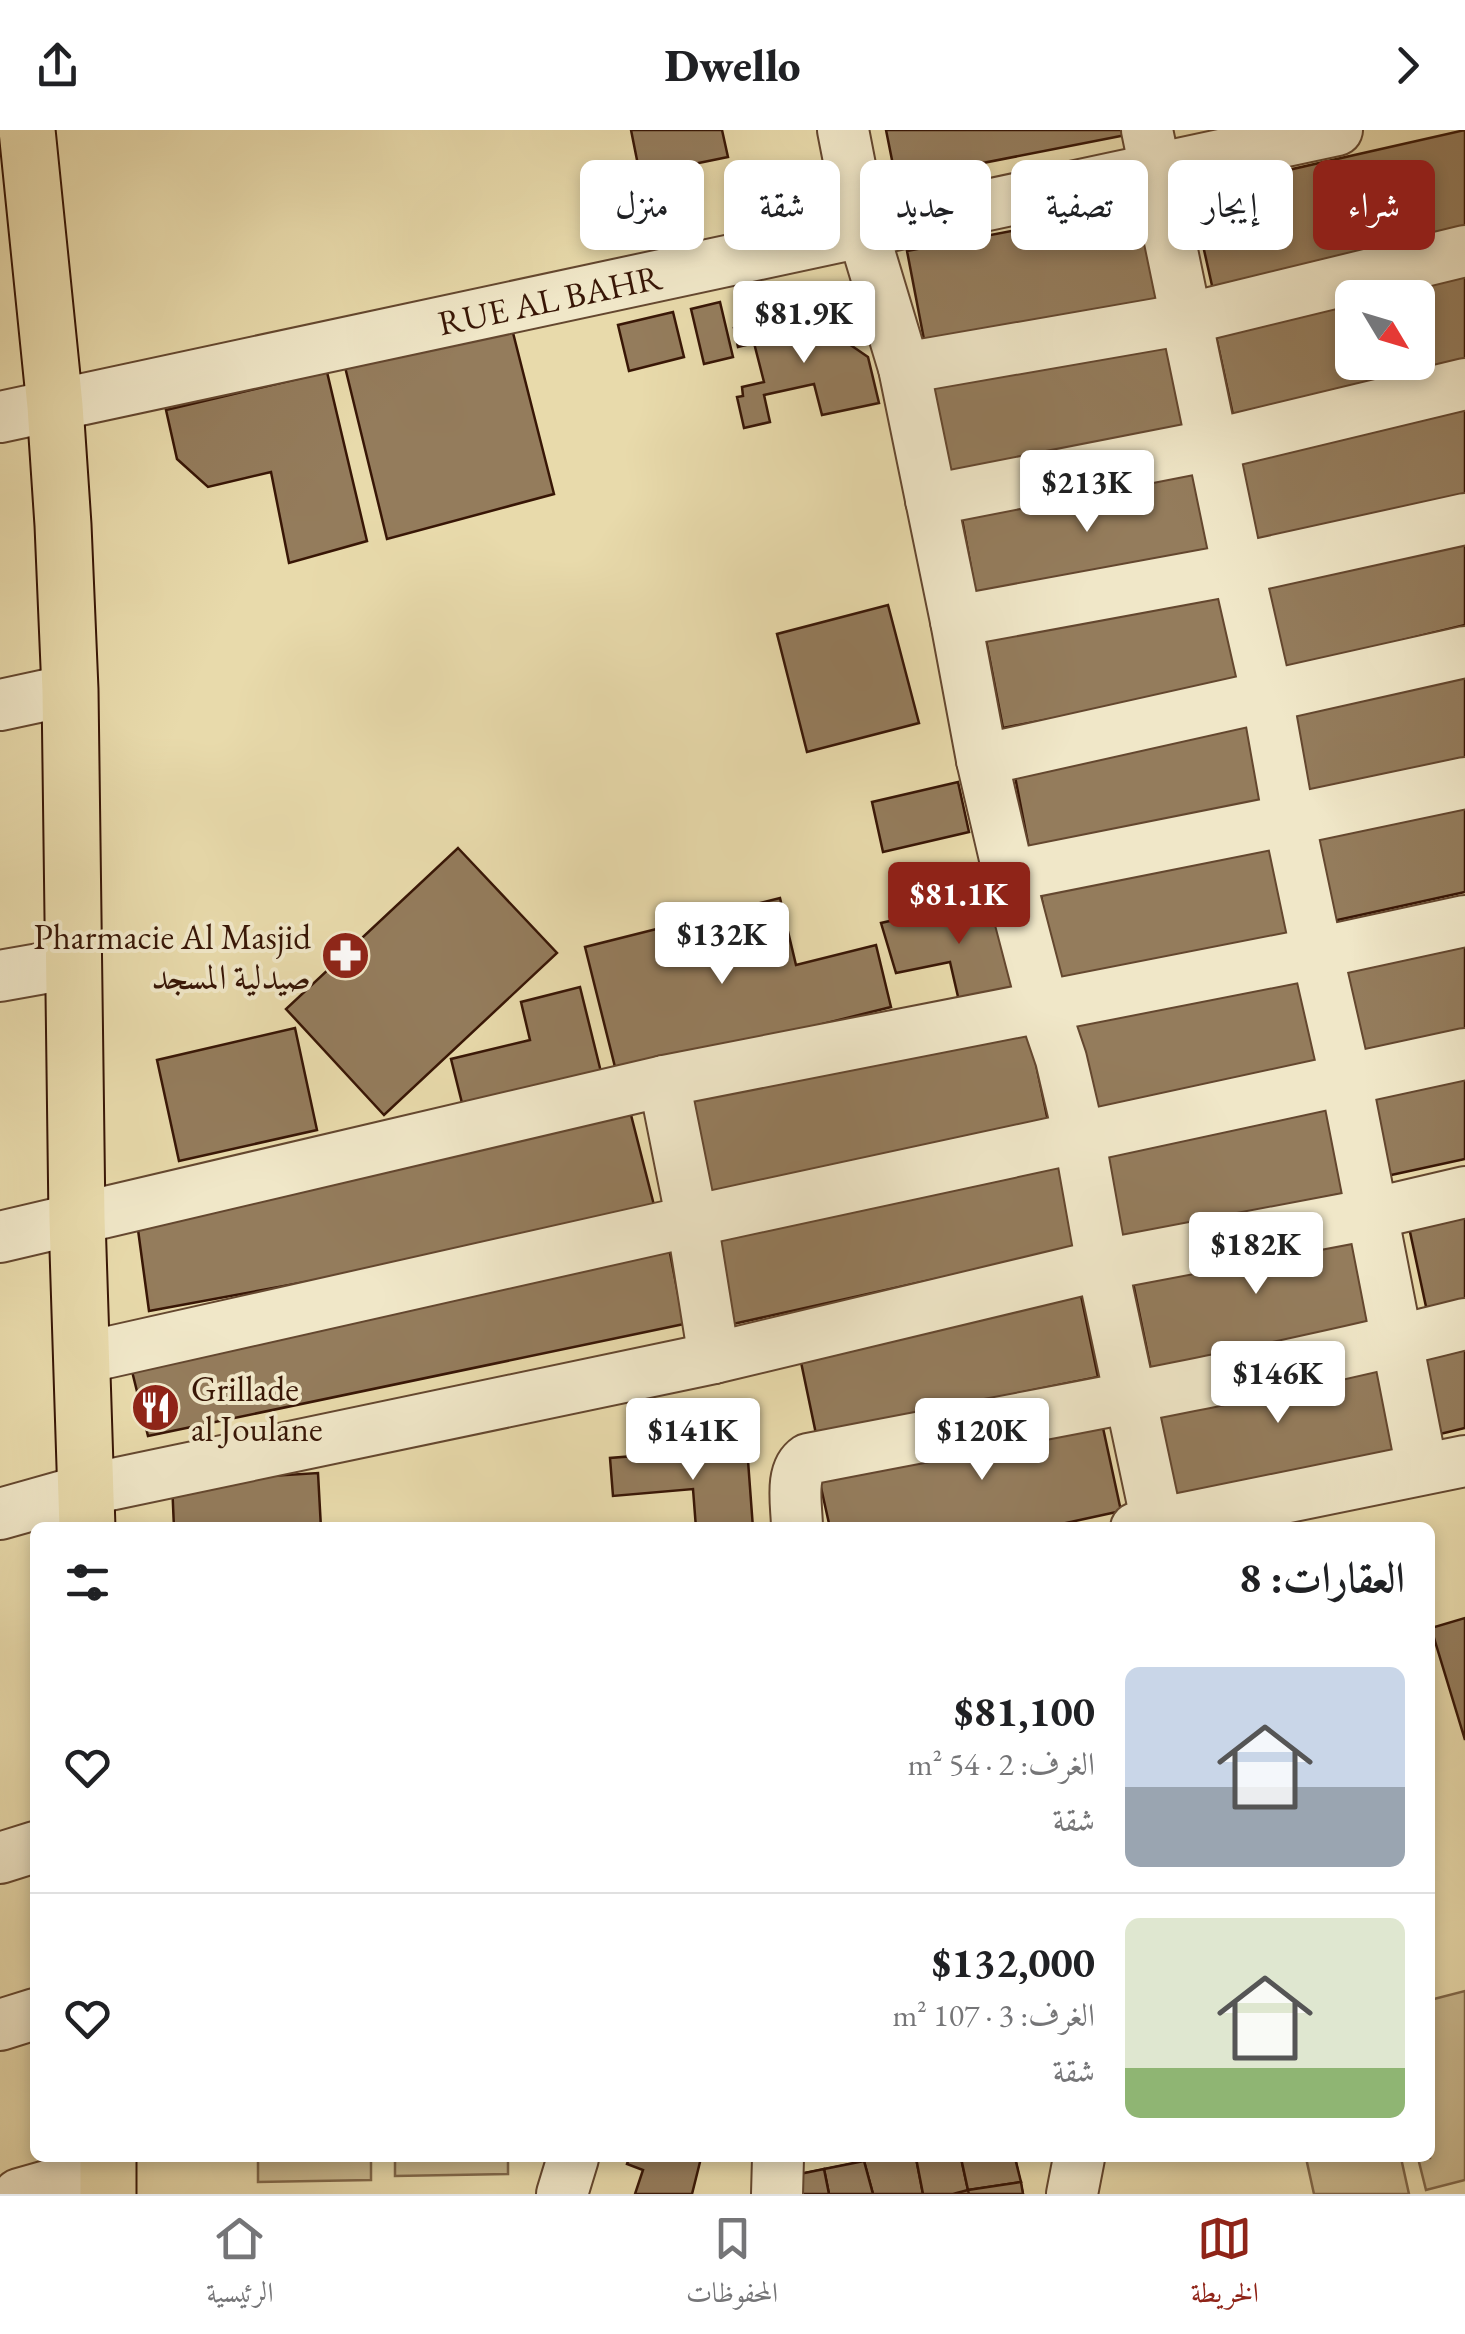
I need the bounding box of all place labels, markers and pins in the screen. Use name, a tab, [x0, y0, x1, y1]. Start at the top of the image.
pin: $81.9K	[723, 281, 885, 366]
pin: $213K	[1017, 450, 1157, 535]
pin: $81.1K	[878, 862, 1040, 947]
pin: $132K	[652, 902, 792, 987]
place label: Pharmacie Al Masjid صيدلية المسجد	[33, 914, 311, 999]
pharmacy icon: Pharmacie Al Masjid صيدلية المسجد	[320, 930, 372, 982]
pin: $182K	[1186, 1212, 1326, 1297]
pin: $146K	[1208, 1341, 1348, 1426]
place label: Grillade al Joulane	[191, 1366, 323, 1451]
restaurant icon: Grillade al Joulane	[130, 1382, 182, 1434]
pin: $141K	[623, 1398, 763, 1483]
pin: $120K	[912, 1398, 1052, 1483]

